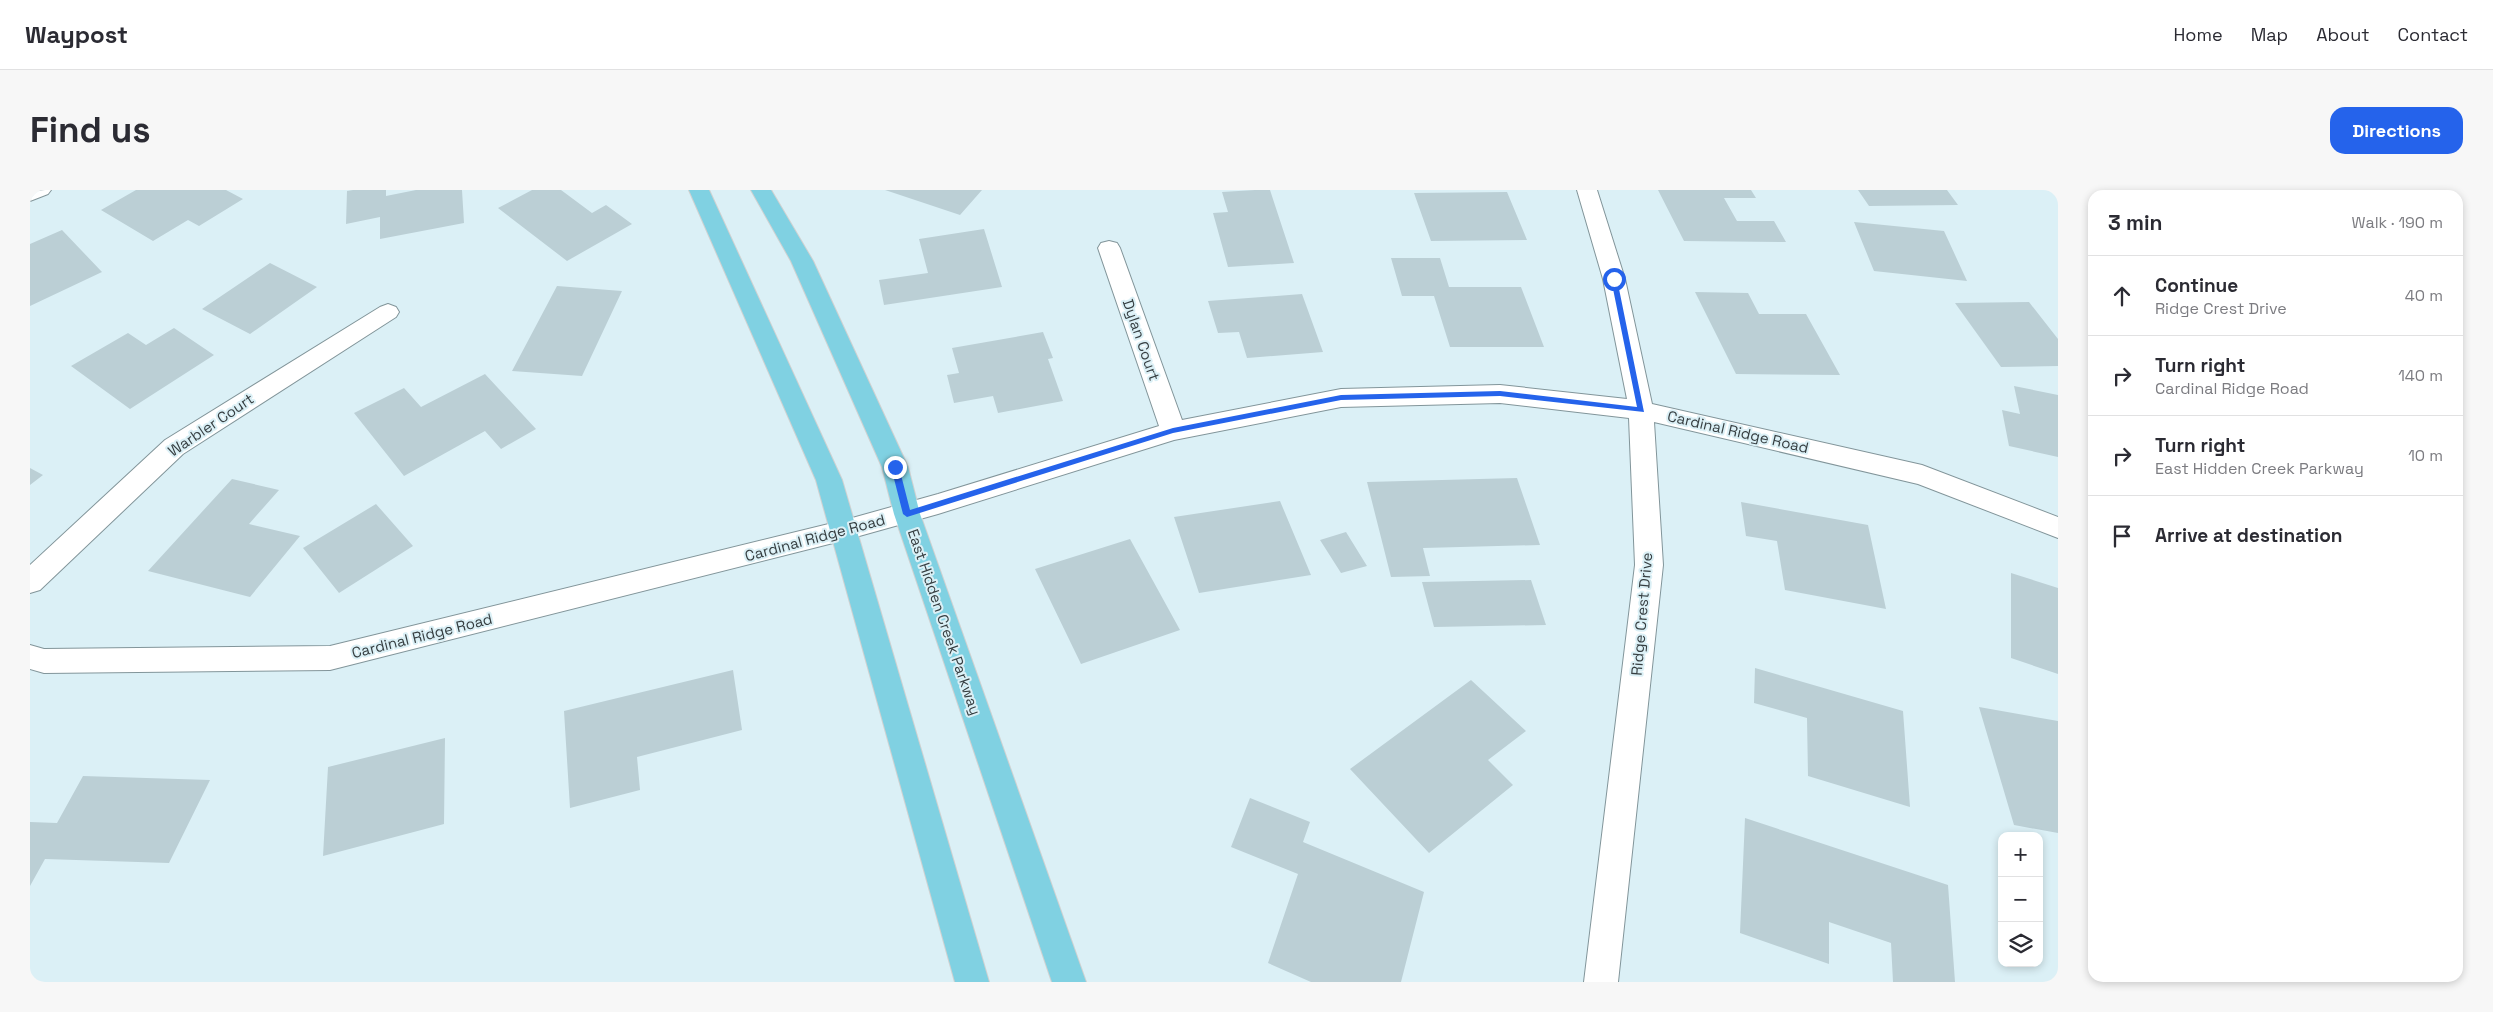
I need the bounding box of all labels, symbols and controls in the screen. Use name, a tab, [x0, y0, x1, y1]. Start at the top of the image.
text: Waypost	[25, 19, 128, 50]
text: Home	[2174, 23, 2223, 46]
text: Map	[2251, 23, 2288, 46]
text: About	[2316, 23, 2370, 46]
text: Contact	[2398, 23, 2468, 46]
button: Directions	[2330, 107, 2463, 154]
text: Find us	[30, 108, 151, 152]
text: 3 min	[2108, 209, 2163, 236]
text: Walk · 190 m	[2352, 212, 2443, 233]
route start	[1603, 268, 1626, 291]
text: Continue	[2155, 273, 2238, 298]
icon: ahead	[2108, 282, 2136, 310]
text: 40 m	[2405, 285, 2443, 306]
street label: Dylan Court	[1119, 297, 1164, 383]
text: Ridge Crest Drive	[2155, 298, 2287, 319]
text: Turn right	[2155, 353, 2245, 378]
icon: right	[2108, 362, 2136, 390]
text: 140 m	[2398, 365, 2443, 386]
text: Cardinal Ridge Road	[2155, 378, 2309, 399]
street label: Warbler Court	[164, 389, 257, 460]
street label: Cardinal Ridge Road	[1666, 406, 1811, 457]
text: Turn right	[2155, 433, 2245, 458]
icon: right	[2108, 442, 2136, 470]
text: 10 m	[2408, 445, 2443, 466]
route end	[884, 456, 907, 479]
text: East Hidden Creek Parkway	[2155, 458, 2364, 479]
street label: Cardinal Ridge Road	[743, 510, 887, 565]
icon: arrive	[2108, 522, 2136, 550]
text: Arrive at destination	[2155, 523, 2343, 548]
street label: East Hidden Creek Parkway	[904, 526, 985, 717]
street label: Ridge Crest Drive	[1627, 552, 1656, 676]
street label: Cardinal Ridge Road	[350, 609, 494, 662]
map controls	[1998, 832, 2043, 967]
button: +	[1998, 832, 2043, 877]
button: −	[1998, 877, 2043, 922]
button: layers	[1998, 922, 2043, 967]

